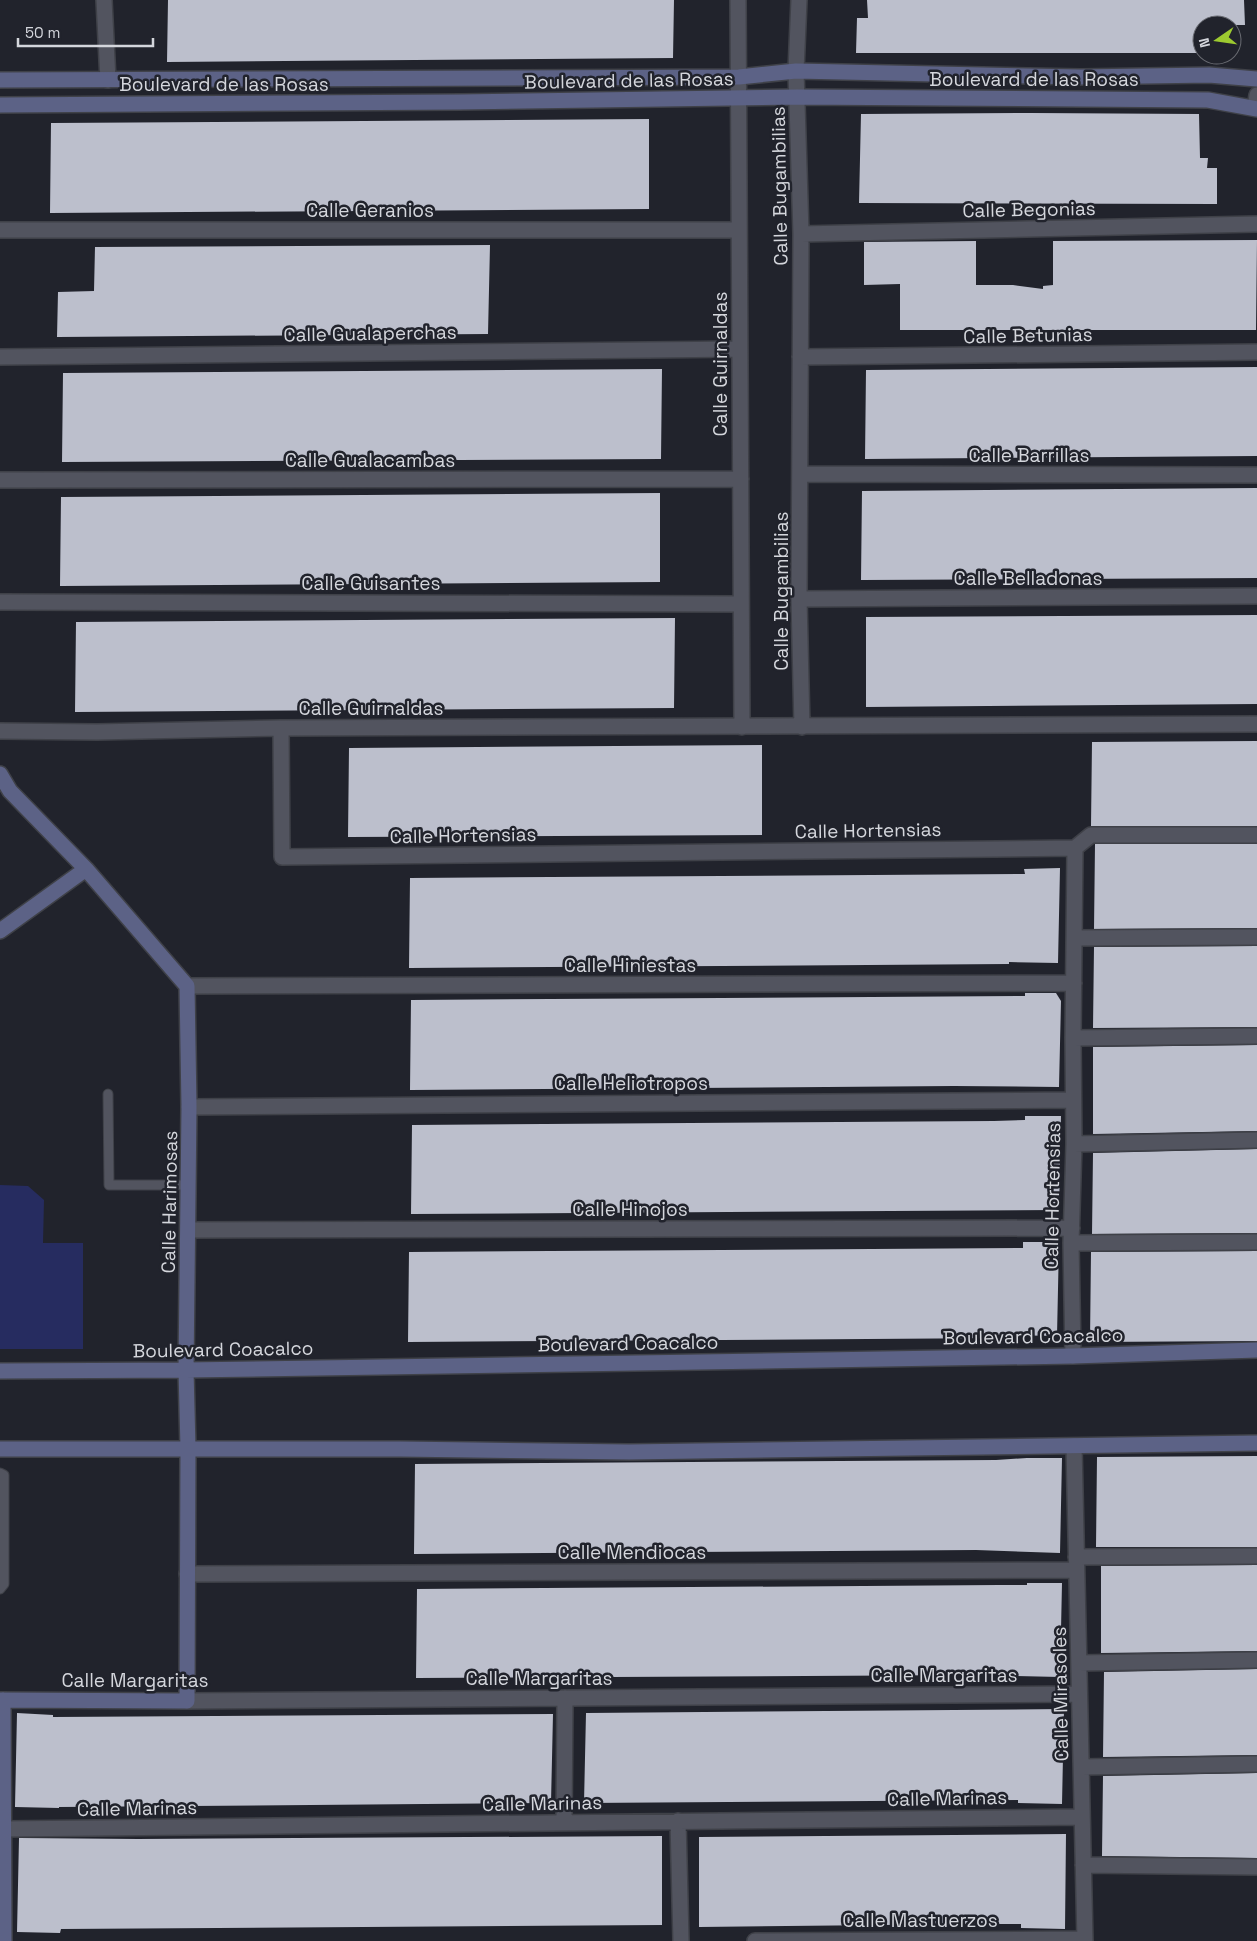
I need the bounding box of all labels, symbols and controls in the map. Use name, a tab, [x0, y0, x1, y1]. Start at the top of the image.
scale bar	[18, 15, 152, 47]
north arrow	[1192, 15, 1242, 65]
text: 50 m	[25, 23, 60, 42]
text: N	[1195, 36, 1214, 50]
street label: Boulevard de las Rosas	[524, 66, 734, 95]
street label: Boulevard de las Rosas	[929, 67, 1139, 92]
street label: Boulevard de las Rosas	[119, 72, 329, 97]
street label: Calle Bugambilias	[766, 106, 793, 266]
street label: Calle Begonias	[962, 196, 1096, 223]
street label: Calle Geranios	[306, 198, 434, 223]
street label: Calle Guirnaldas	[708, 292, 733, 436]
street label: Calle Gualaperchas	[283, 319, 457, 348]
street label: Calle Betunias	[963, 322, 1093, 349]
street label: Calle Barrillas	[968, 443, 1090, 468]
street label: Calle Gualacambas	[285, 448, 455, 473]
street label: Calle Bugambilias	[769, 511, 794, 671]
street label: Calle Belladonas	[954, 566, 1102, 591]
street label: Calle Guisantes	[301, 571, 441, 596]
street label: Calle Guirnaldas	[299, 696, 443, 721]
street label: Calle Hortensias	[794, 817, 942, 844]
street label: Calle Hortensias	[389, 822, 537, 849]
street label: Calle Hiniestas	[564, 953, 696, 978]
street label: Calle Heliotropos	[554, 1071, 708, 1096]
street label: Calle Hortensias	[1039, 1122, 1066, 1270]
street label: Calle Harimosas	[156, 1130, 183, 1274]
street label: Calle Hinojos	[572, 1197, 688, 1222]
street label: Boulevard Coacalco	[942, 1322, 1124, 1351]
street label: Boulevard Coacalco	[537, 1329, 719, 1358]
street label: Boulevard Coacalco	[132, 1335, 314, 1364]
street label: Calle Mendiocas	[558, 1540, 706, 1565]
street label: Calle Mirasoles	[1047, 1626, 1074, 1762]
street label: Calle Margaritas	[870, 1663, 1018, 1688]
street label: Calle Margaritas	[465, 1666, 613, 1691]
street label: Calle Margaritas	[61, 1668, 209, 1693]
street label: Calle Marinas	[887, 1785, 1007, 1812]
street label: Calle Marinas	[482, 1790, 602, 1817]
street label: Calle Marinas	[77, 1795, 197, 1822]
street label: Calle Mastuerzos	[842, 1908, 998, 1933]

